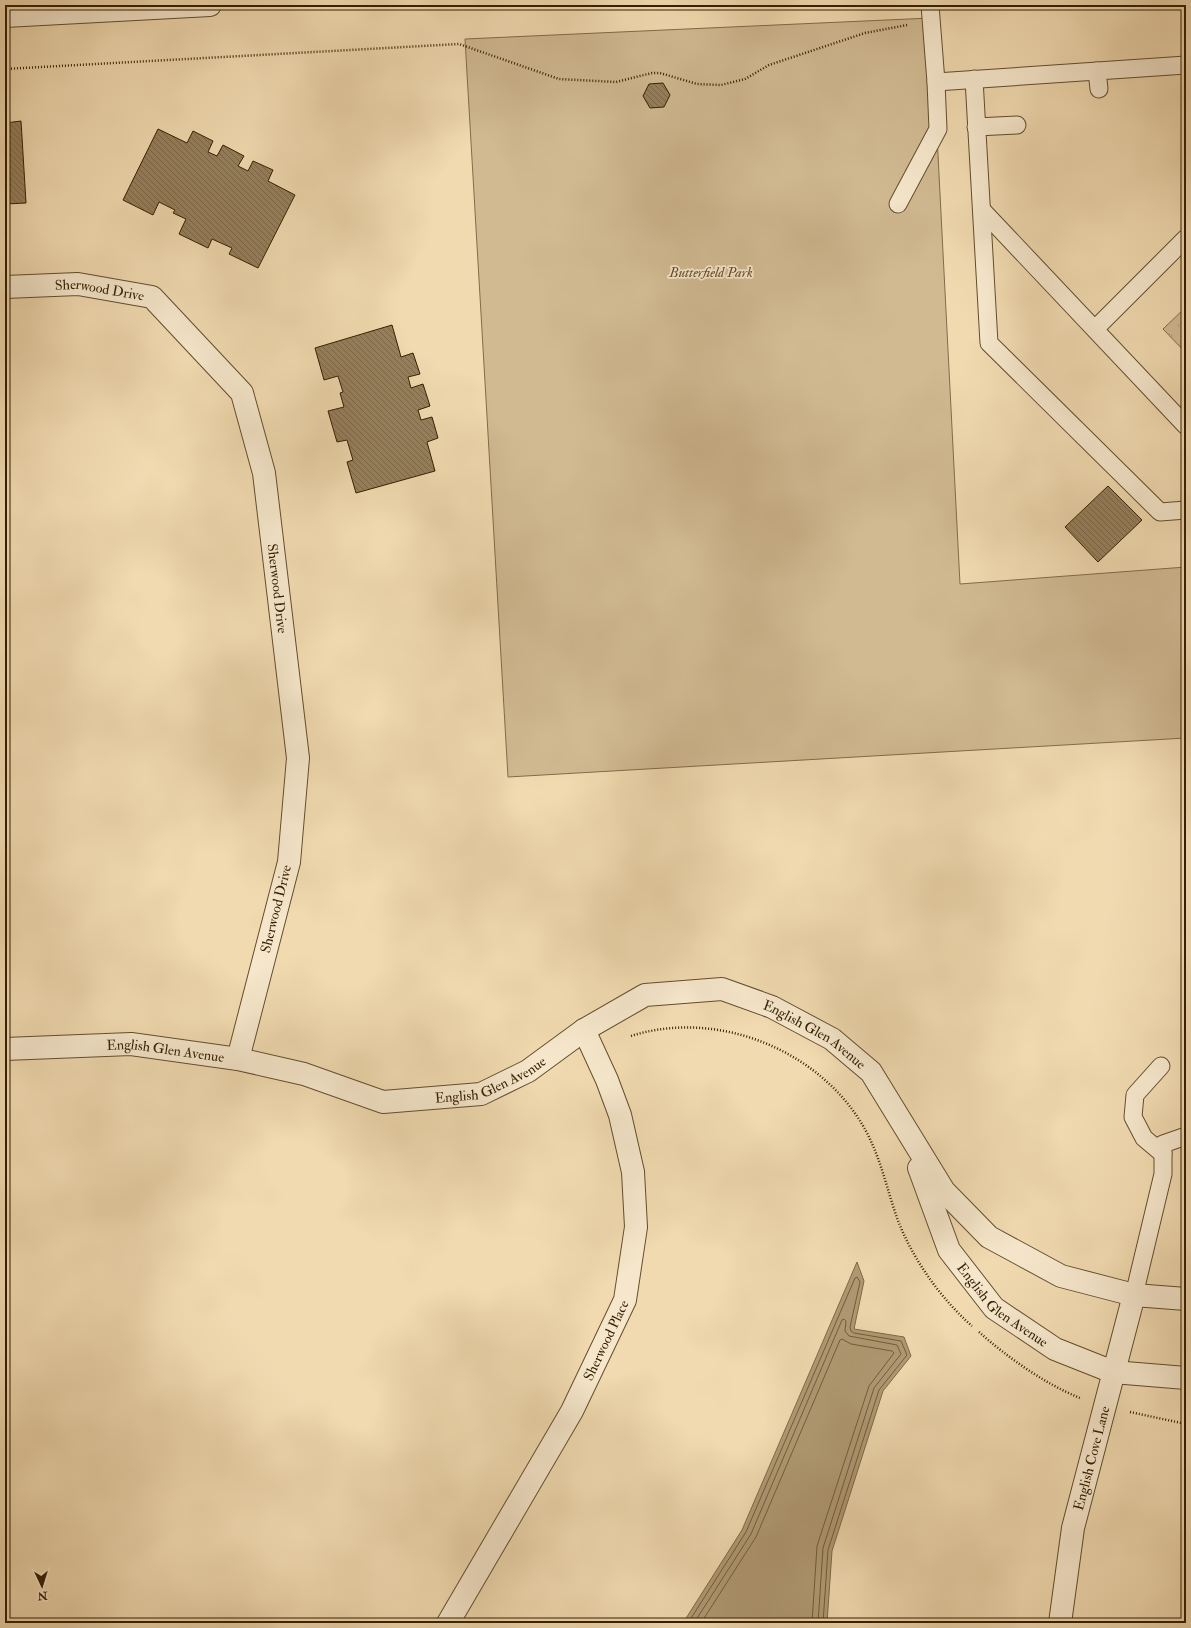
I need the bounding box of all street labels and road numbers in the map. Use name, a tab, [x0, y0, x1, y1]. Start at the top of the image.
street label: Sherwood Drive	[55, 275, 146, 304]
street label: Sherwood Drive	[264, 543, 292, 634]
street label: Sherwood Drive	[257, 863, 295, 955]
street label: English Glen Avenue	[761, 996, 870, 1073]
street label: English Glen Avenue	[106, 1035, 226, 1066]
street label: English Glen Avenue	[434, 1052, 549, 1106]
street label: English Glen Avenue	[954, 1259, 1052, 1351]
street label: Sherwood Place	[579, 1297, 632, 1383]
street label: English Cove Lane	[1069, 1404, 1113, 1512]

